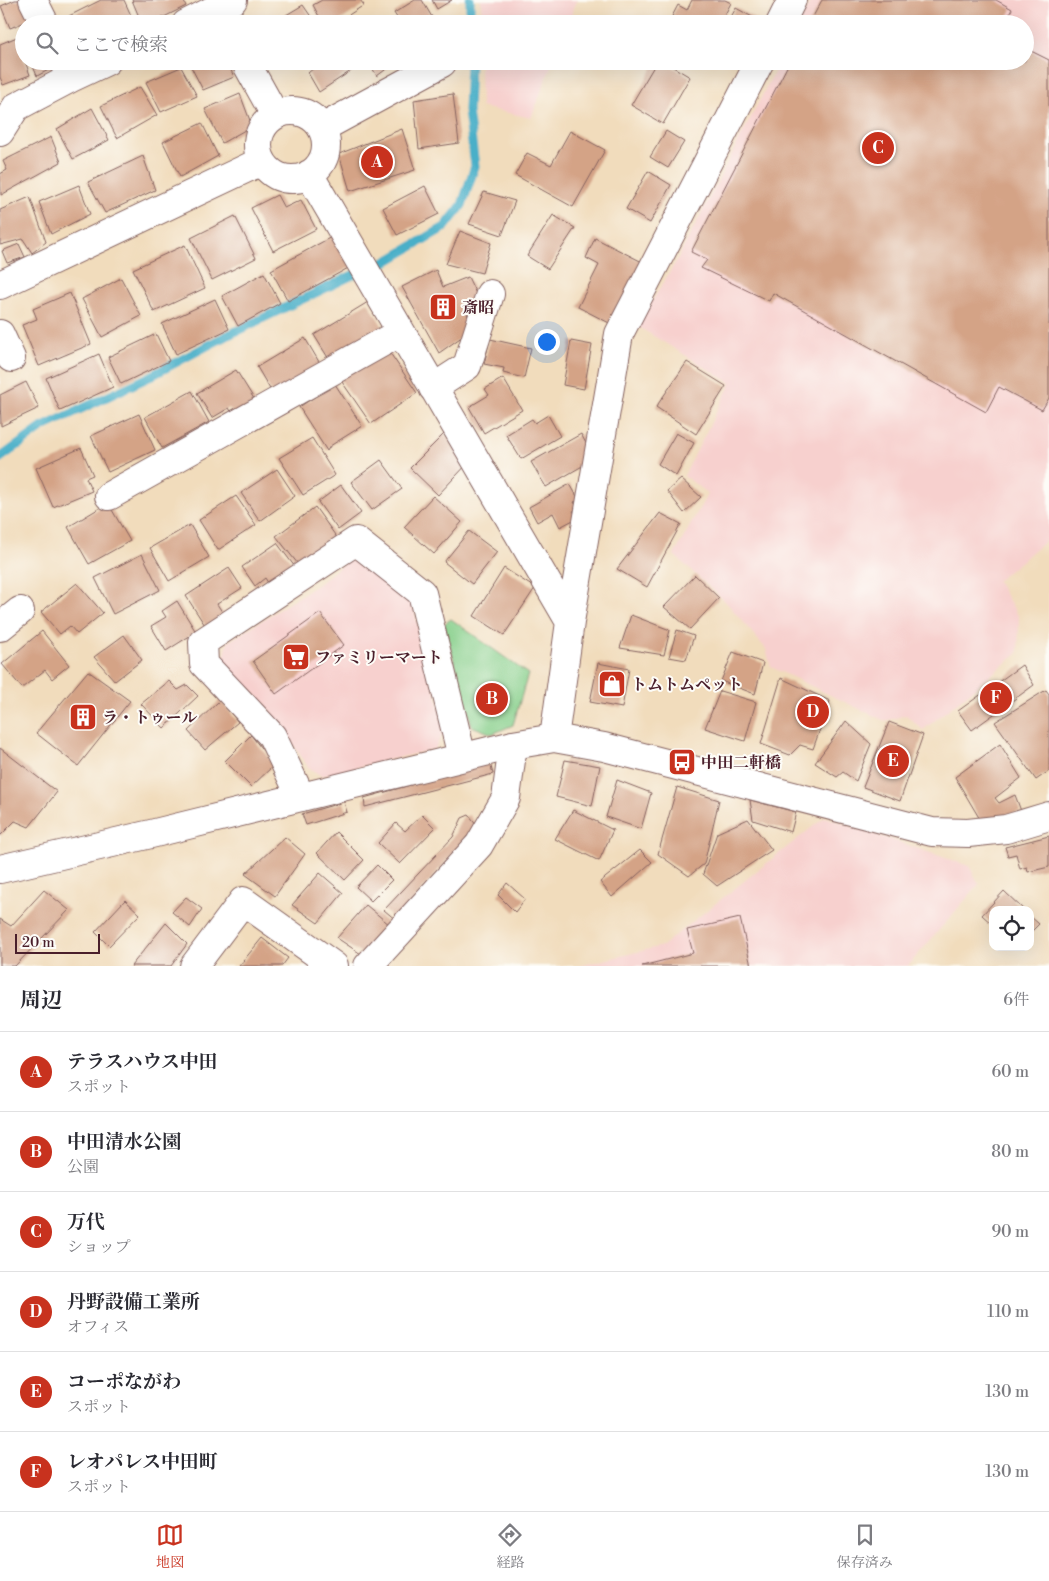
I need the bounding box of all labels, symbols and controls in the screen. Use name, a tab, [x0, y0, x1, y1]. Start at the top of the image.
search box	[15, 15, 1034, 70]
icon: search	[33, 29, 61, 57]
text: ここで検索	[73, 33, 168, 57]
pin: C	[862, 129, 894, 167]
pin: A	[361, 143, 393, 181]
building icon: 斎昭	[428, 292, 458, 322]
place label: 斎昭	[462, 298, 494, 318]
your location	[534, 329, 560, 355]
supermarket icon: ファミリーマート	[281, 642, 311, 672]
place label: ファミリーマート	[315, 648, 443, 668]
shop icon: トムトムペット	[597, 669, 627, 699]
place label: トムトムペット	[631, 675, 743, 695]
pin: F	[980, 679, 1012, 717]
pin: B	[476, 680, 508, 718]
pin: D	[797, 693, 829, 731]
building icon: ラ・トゥール	[68, 702, 98, 732]
place label: ラ・トゥール	[102, 708, 197, 728]
pin: E	[877, 742, 909, 780]
bus stop icon: 中田二軒橋	[667, 747, 697, 777]
place label: 中田二軒橋	[701, 753, 781, 773]
map controls	[989, 906, 1034, 951]
button: locate	[989, 906, 1034, 951]
scale bar	[15, 931, 100, 954]
text: 20 m	[22, 934, 54, 952]
text: 周辺	[20, 988, 62, 1014]
text: 6件	[1003, 990, 1029, 1010]
text: テラスハウス中田	[67, 1050, 218, 1074]
text: A	[30, 1062, 42, 1082]
text: 60 m	[991, 1062, 1029, 1082]
text: スポット	[67, 1077, 131, 1097]
text: 中田清水公園	[67, 1130, 181, 1154]
text: B	[30, 1142, 42, 1162]
text: 80 m	[991, 1142, 1029, 1162]
text: 公園	[67, 1157, 99, 1177]
text: 万代	[67, 1210, 105, 1234]
text: C	[30, 1222, 42, 1242]
text: 90 m	[991, 1222, 1029, 1242]
text: ショップ	[67, 1237, 131, 1257]
text: 丹野設備工業所	[67, 1290, 200, 1314]
text: D	[30, 1302, 42, 1322]
text: 110 m	[987, 1302, 1029, 1322]
text: オフィス	[67, 1317, 129, 1337]
text: コーポながわ	[67, 1370, 181, 1394]
text: E	[30, 1382, 42, 1402]
text: 130 m	[985, 1382, 1029, 1402]
text: スポット	[67, 1397, 131, 1417]
text: レオパレス中田町	[67, 1450, 218, 1474]
text: F	[30, 1462, 42, 1482]
text: 130 m	[985, 1462, 1029, 1482]
text: スポット	[67, 1477, 131, 1497]
tab: 地図	[156, 1521, 184, 1572]
tab: 経路	[496, 1521, 524, 1572]
tab: 保存済み	[837, 1521, 893, 1572]

